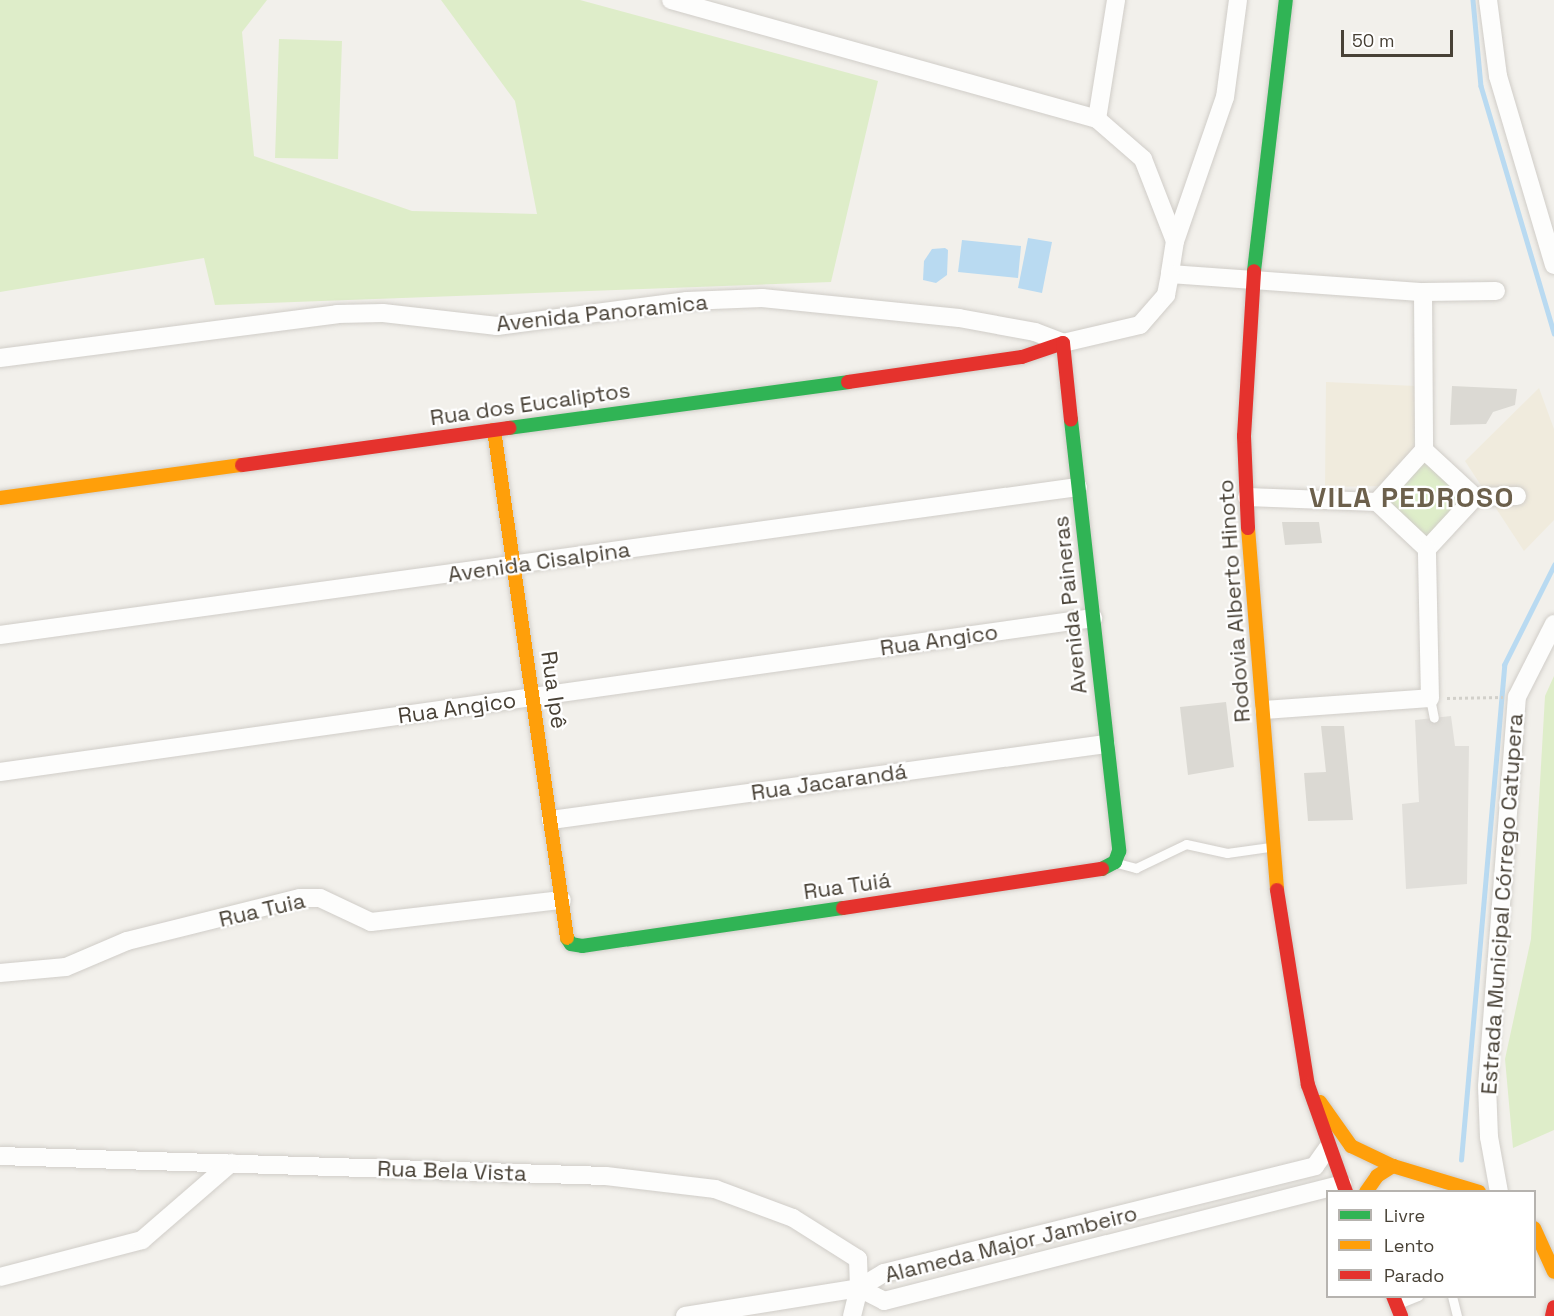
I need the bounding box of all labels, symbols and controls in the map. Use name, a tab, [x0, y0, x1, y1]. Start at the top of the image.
scale bar	[1344, 18, 1456, 56]
text: 50 m	[1352, 29, 1394, 52]
street label: Avenida Panoramica	[495, 289, 709, 337]
street label: Rua dos Eucaliptos	[428, 377, 632, 431]
street label: Rodovia Alberto Hinoto	[1212, 478, 1256, 724]
district label: VILA PEDROSO	[1309, 480, 1515, 514]
street label: Avenida Paineras	[1048, 515, 1092, 695]
street label: Avenida Cisalpina	[446, 536, 632, 588]
street label: Rua Angico	[878, 619, 1000, 661]
street label: Rua Ipê	[535, 649, 573, 731]
street label: Rua Angico	[396, 687, 518, 729]
street label: Estrada Municipal Córrego Catupera	[1476, 712, 1528, 1096]
street label: Rua Jacarandá	[749, 758, 909, 806]
street label: Rua Tuiá	[801, 867, 893, 905]
street label: Rua Tuia	[216, 887, 308, 933]
street label: Rua Bela Vista	[377, 1155, 527, 1187]
legend	[1326, 1190, 1536, 1298]
street label: Alameda Major Jambeiro	[882, 1200, 1140, 1288]
text: Livre	[1384, 1204, 1425, 1227]
text: Lento	[1384, 1234, 1434, 1257]
text: Parado	[1384, 1264, 1444, 1287]

